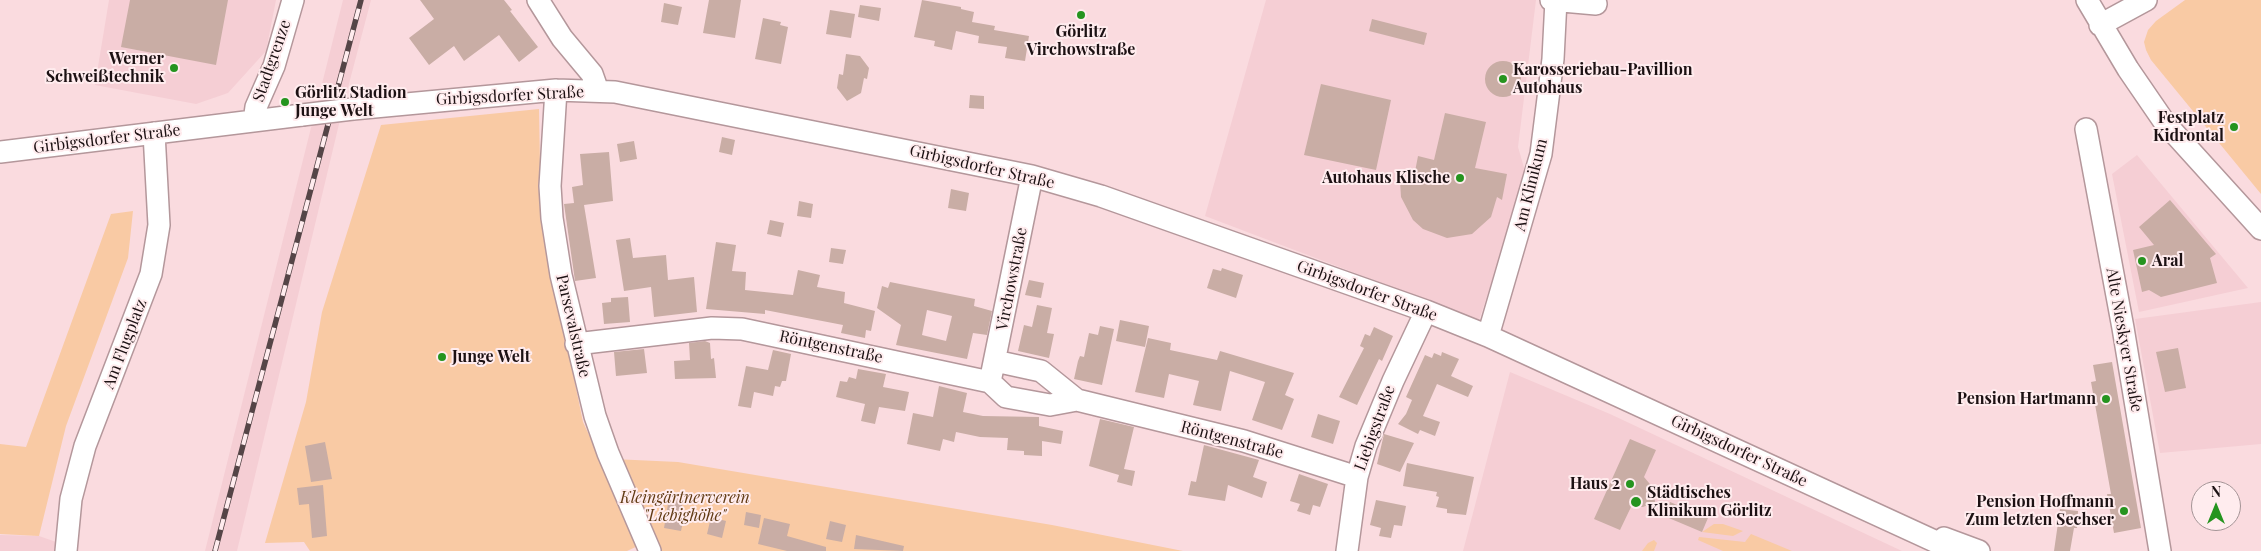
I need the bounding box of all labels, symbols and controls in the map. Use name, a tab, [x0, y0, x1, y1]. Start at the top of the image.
marker: Görlitz Virchowstraße	[1075, 9, 1087, 21]
street label: Stadtgrenze	[249, 17, 295, 105]
place label: Görlitz Virchowstraße	[1027, 22, 1135, 60]
place label: Werner Schweißtechnik	[46, 49, 164, 87]
place label: Karosseriebau-Pavillion Autohaus	[1513, 60, 1692, 98]
marker: Werner Schweißtechnik	[168, 62, 180, 74]
marker: Karosseriebau-Pavillion Autohaus	[1497, 73, 1509, 85]
place label: Görlitz Stadion Junge Welt	[295, 83, 407, 121]
street label: Girbigsdorfer Straße	[436, 83, 584, 109]
marker: Görlitz Stadion Junge Welt	[279, 96, 291, 108]
place label: Festplatz Kidrontal	[2153, 108, 2224, 146]
street label: Girbigsdorfer Straße	[32, 120, 182, 158]
marker: Festplatz Kidrontal	[2228, 121, 2240, 133]
street label: Am Klinikum	[1510, 137, 1552, 233]
street label: Girbigsdorfer Straße	[908, 141, 1056, 193]
place label: Autohaus Klische	[1322, 168, 1450, 188]
marker: Autohaus Klische	[1454, 172, 1466, 184]
street label: Virchowstraße	[993, 226, 1031, 332]
place label: Aral	[2152, 251, 2183, 271]
marker: Aral	[2136, 255, 2148, 267]
street label: Girbigsdorfer Straße	[1294, 257, 1440, 325]
street label: Alte Nieskyer Straße	[2102, 266, 2146, 414]
street label: Parsevalstraße	[552, 273, 594, 379]
street label: Am Flugplatz	[99, 296, 151, 392]
street label: Röntgenstraße	[777, 327, 885, 367]
place label: Junge Welt	[452, 347, 530, 367]
marker: Junge Welt	[436, 351, 448, 363]
street label: Liebigstraße	[1351, 383, 1399, 473]
place label: Pension Hartmann	[1957, 389, 2096, 409]
marker: Pension Hartmann	[2100, 393, 2112, 405]
street label: Girbigsdorfer Straße	[1668, 411, 1810, 491]
street label: Röntgenstraße	[1179, 417, 1285, 463]
place label: Haus 2	[1570, 474, 1620, 494]
marker: Haus 2	[1624, 478, 1636, 490]
north arrow	[2191, 481, 2241, 531]
text: N	[2211, 482, 2221, 501]
place label: Städtisches Klinikum Görlitz	[1647, 483, 1772, 521]
park label: Kleingärtnerverein "Liebighöhe"	[620, 488, 750, 526]
place label: Pension Hoffmann Zum letzten Sechser	[1965, 492, 2114, 530]
marker: Städtisches Klinikum Görlitz	[1629, 495, 1643, 509]
marker: Pension Hoffmann Zum letzten Sechser	[2118, 505, 2130, 517]

